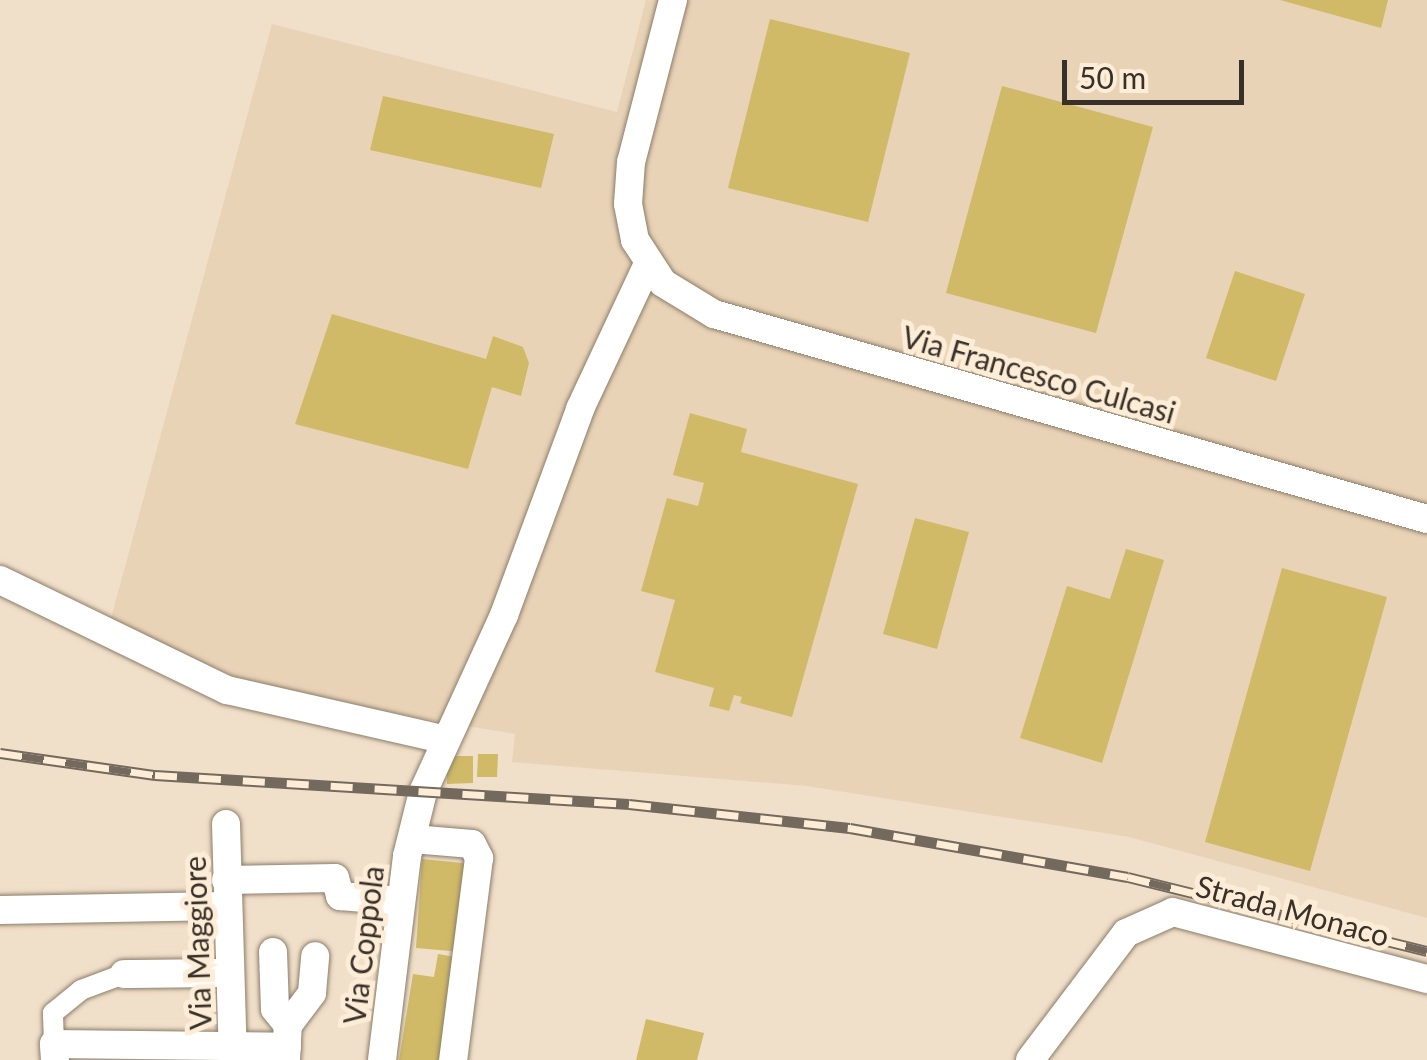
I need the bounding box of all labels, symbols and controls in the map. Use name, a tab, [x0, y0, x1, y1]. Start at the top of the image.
scale bar	[1067, 40, 1250, 102]
text: 50 m	[1079, 59, 1146, 95]
street label: Via Francesco Culcasi	[898, 318, 1180, 430]
street label: Via Maggiore	[176, 855, 218, 1031]
street label: Via Coppola	[335, 864, 391, 1026]
street label: Strada Monaco	[1192, 867, 1394, 953]

